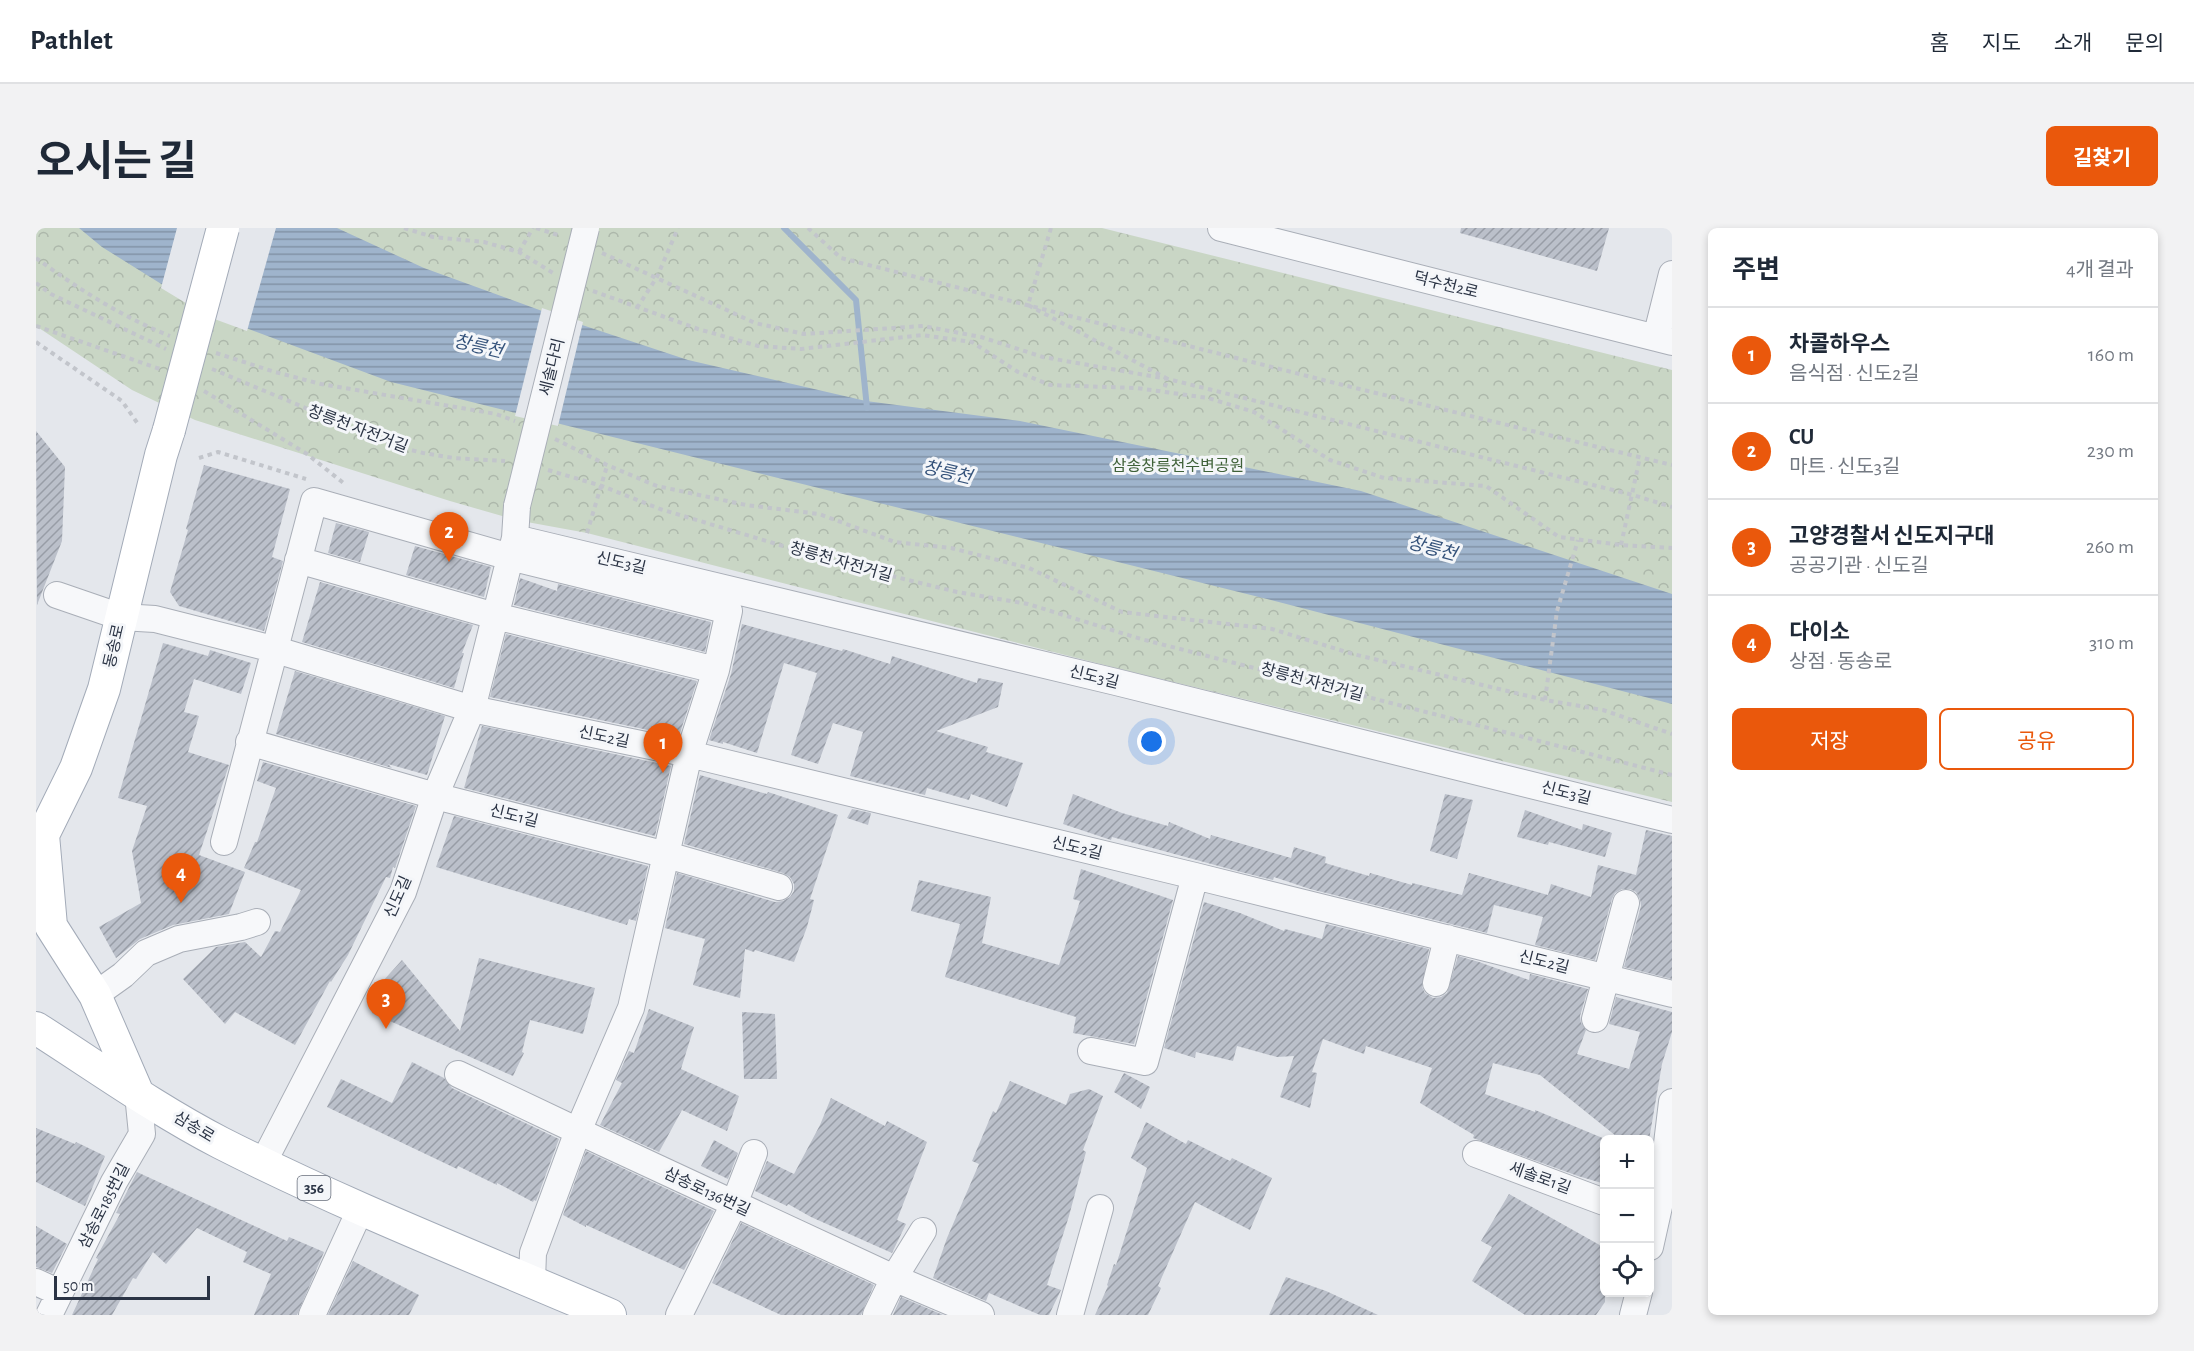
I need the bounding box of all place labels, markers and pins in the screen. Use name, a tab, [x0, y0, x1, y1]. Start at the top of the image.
pin: 2	[430, 512, 468, 562]
pin: 1	[644, 724, 682, 773]
pin: 4	[162, 854, 200, 903]
pin: 3	[366, 980, 406, 1029]

